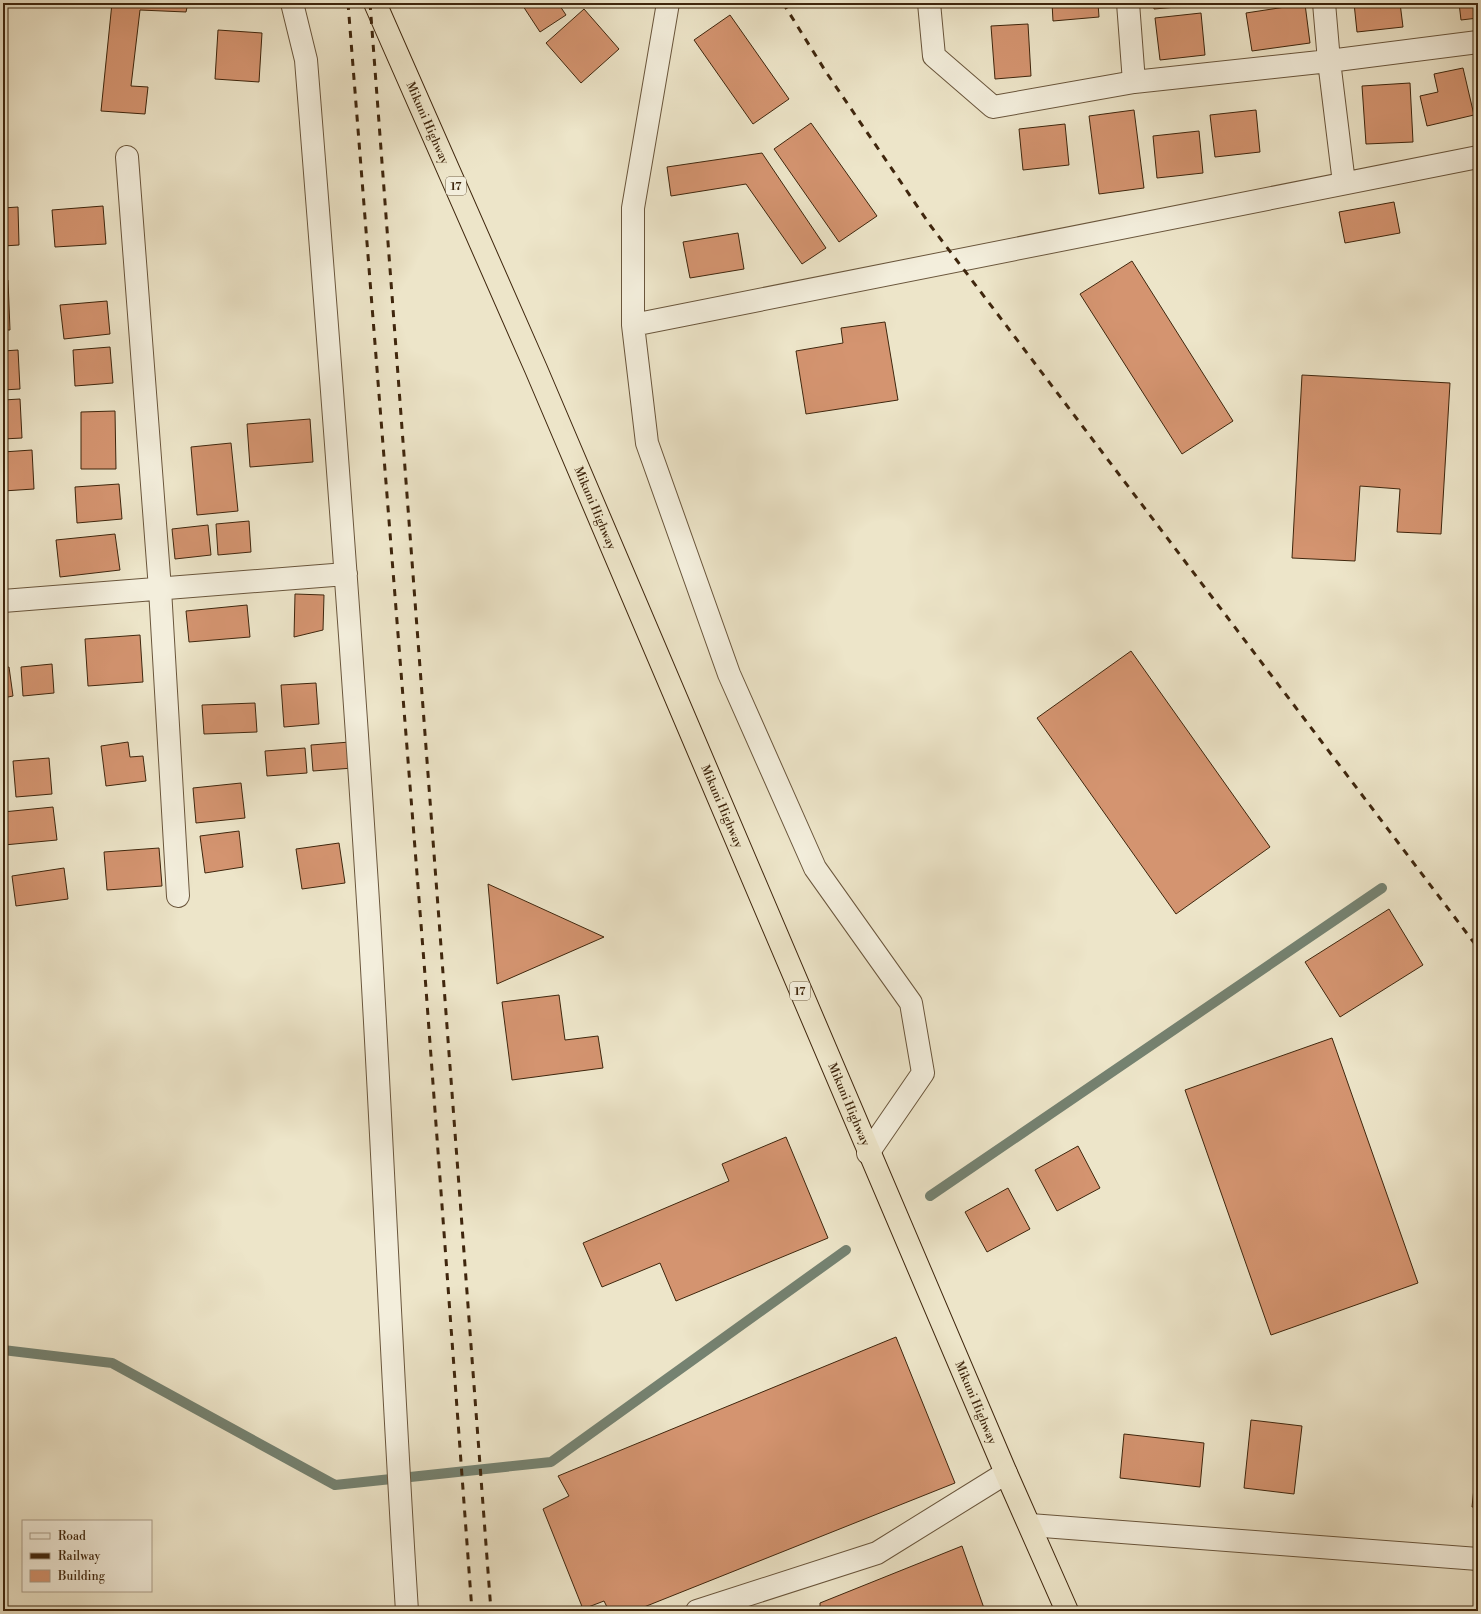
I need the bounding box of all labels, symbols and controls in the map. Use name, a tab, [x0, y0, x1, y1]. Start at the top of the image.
street label: Mikuni Highway	[403, 79, 452, 167]
road number: 17	[446, 177, 466, 195]
street label: Mikuni Highway	[570, 465, 619, 552]
street label: Mikuni Highway	[697, 763, 746, 850]
road number: 17	[790, 982, 810, 1000]
street label: Mikuni Highway	[824, 1061, 873, 1148]
street label: Mikuni Highway	[951, 1359, 1000, 1447]
legend	[22, 1520, 152, 1592]
text: Road	[58, 1529, 86, 1544]
text: Railway	[58, 1549, 100, 1564]
text: Building	[57, 1569, 106, 1584]

